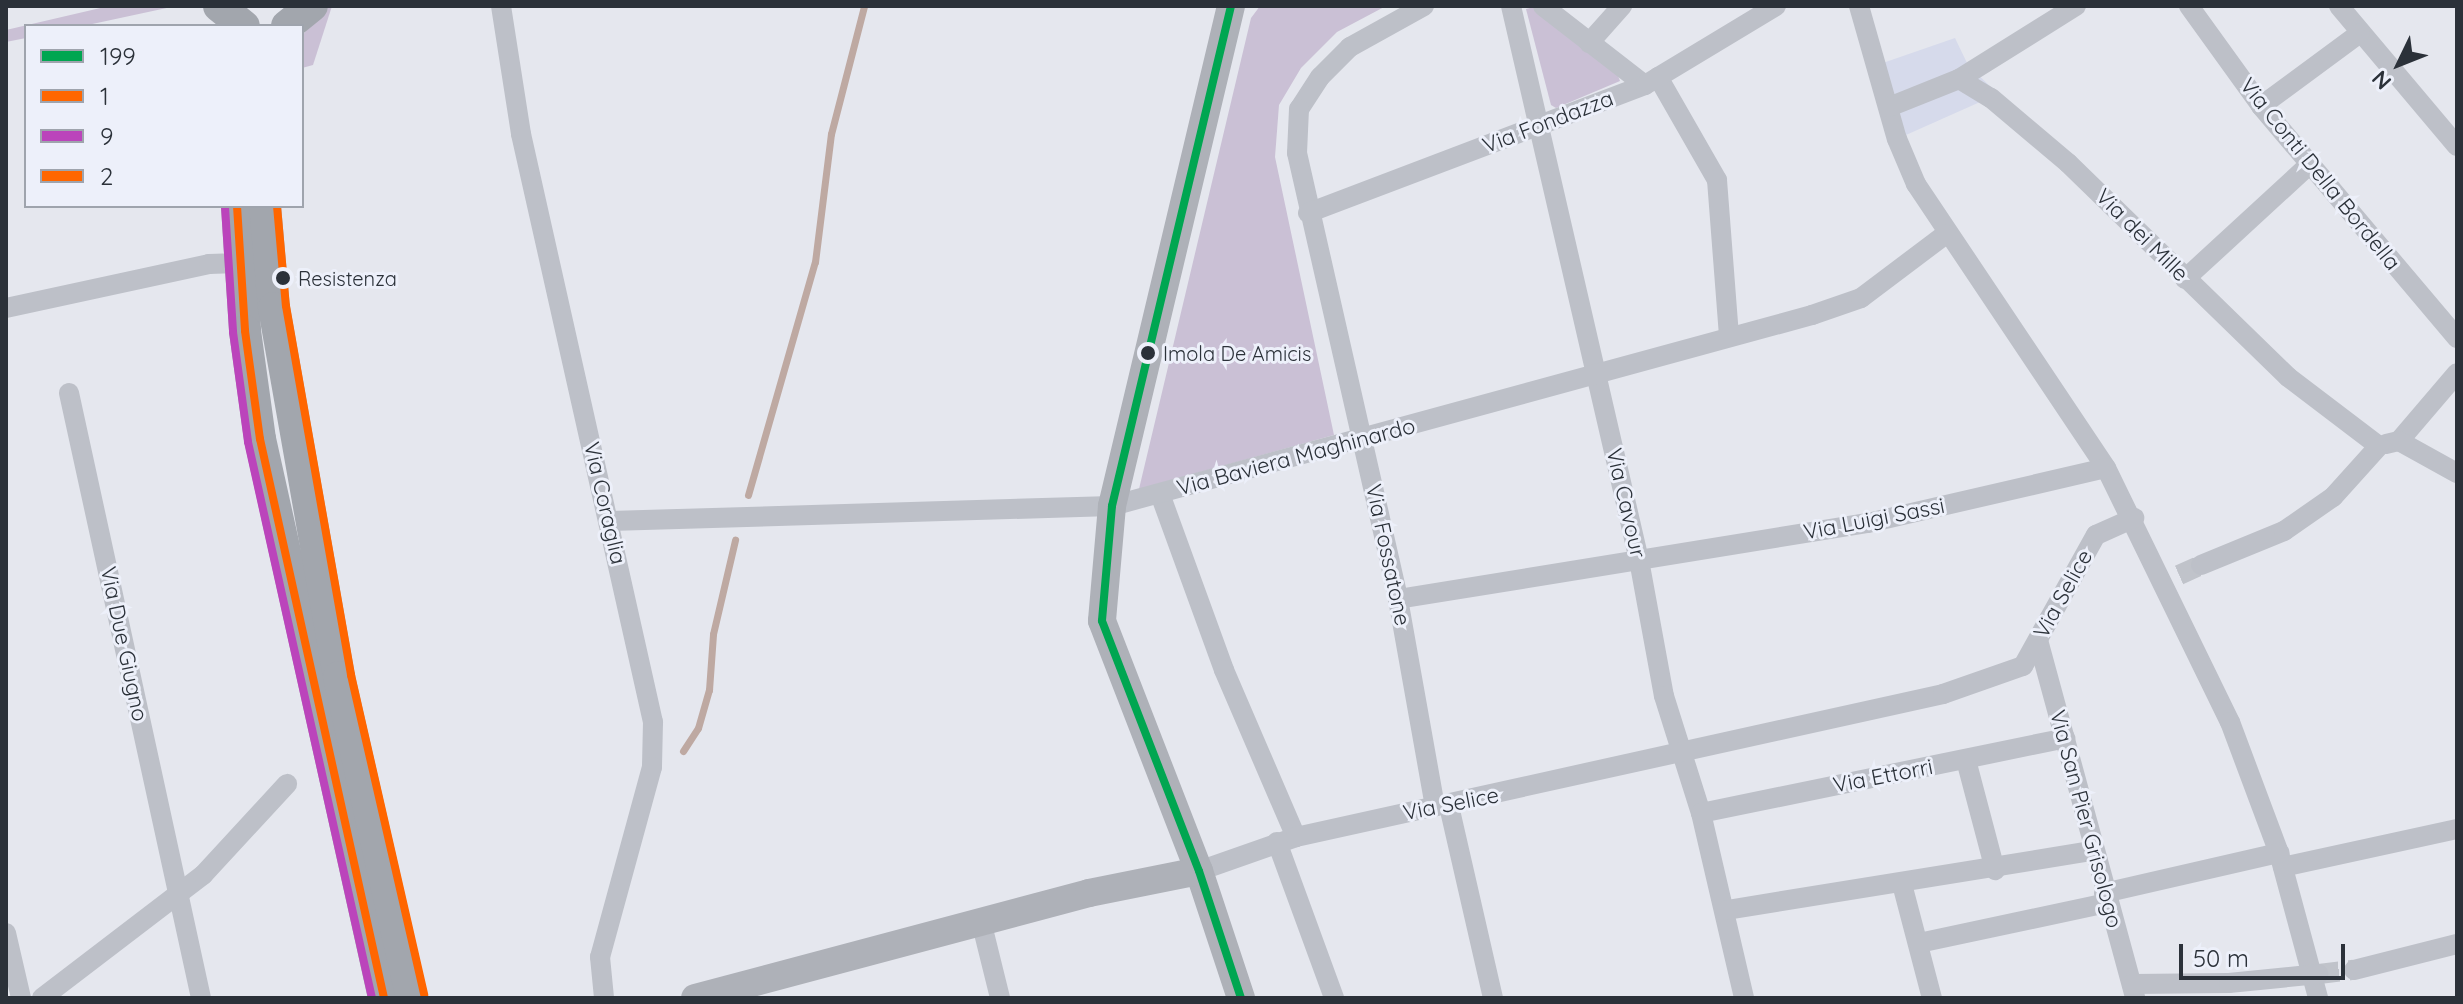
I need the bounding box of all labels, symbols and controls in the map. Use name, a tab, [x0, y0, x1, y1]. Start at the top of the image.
legend	[24, 24, 304, 208]
north arrow	[2359, 24, 2439, 104]
text: 199	[100, 41, 136, 71]
text: N	[2366, 65, 2397, 96]
street label: Via Conti Della Bordella	[2234, 72, 2406, 276]
text: 1	[100, 81, 109, 111]
street label: Via Fondazza	[1479, 85, 1617, 159]
text: 9	[100, 121, 113, 151]
text: 2	[100, 161, 113, 191]
street label: Via dei Mille	[2090, 183, 2194, 287]
place label: Resistenza	[298, 266, 397, 290]
marker: Resistenza	[275, 270, 291, 286]
place label: Imola De Amicis	[1163, 341, 1311, 365]
marker: Imola De Amicis	[1140, 345, 1156, 361]
street label: Via Baviera Maghinardo	[1174, 412, 1418, 502]
street label: Via Coraglia	[578, 439, 632, 567]
street label: Via Cavour	[1601, 446, 1651, 560]
street label: Via Fossatone	[1360, 482, 1416, 628]
street label: Via Luigi Sassi	[1801, 492, 1947, 546]
street label: Via Selice	[2028, 545, 2098, 643]
street label: Via Due Giugno	[95, 564, 153, 724]
street label: Via San Pier Grisologo	[2044, 707, 2128, 931]
street label: Via Ettorri	[1831, 753, 1935, 799]
street label: Via Selice	[1401, 782, 1501, 826]
scale bar	[2183, 928, 2349, 978]
text: 50 m	[2193, 943, 2249, 973]

